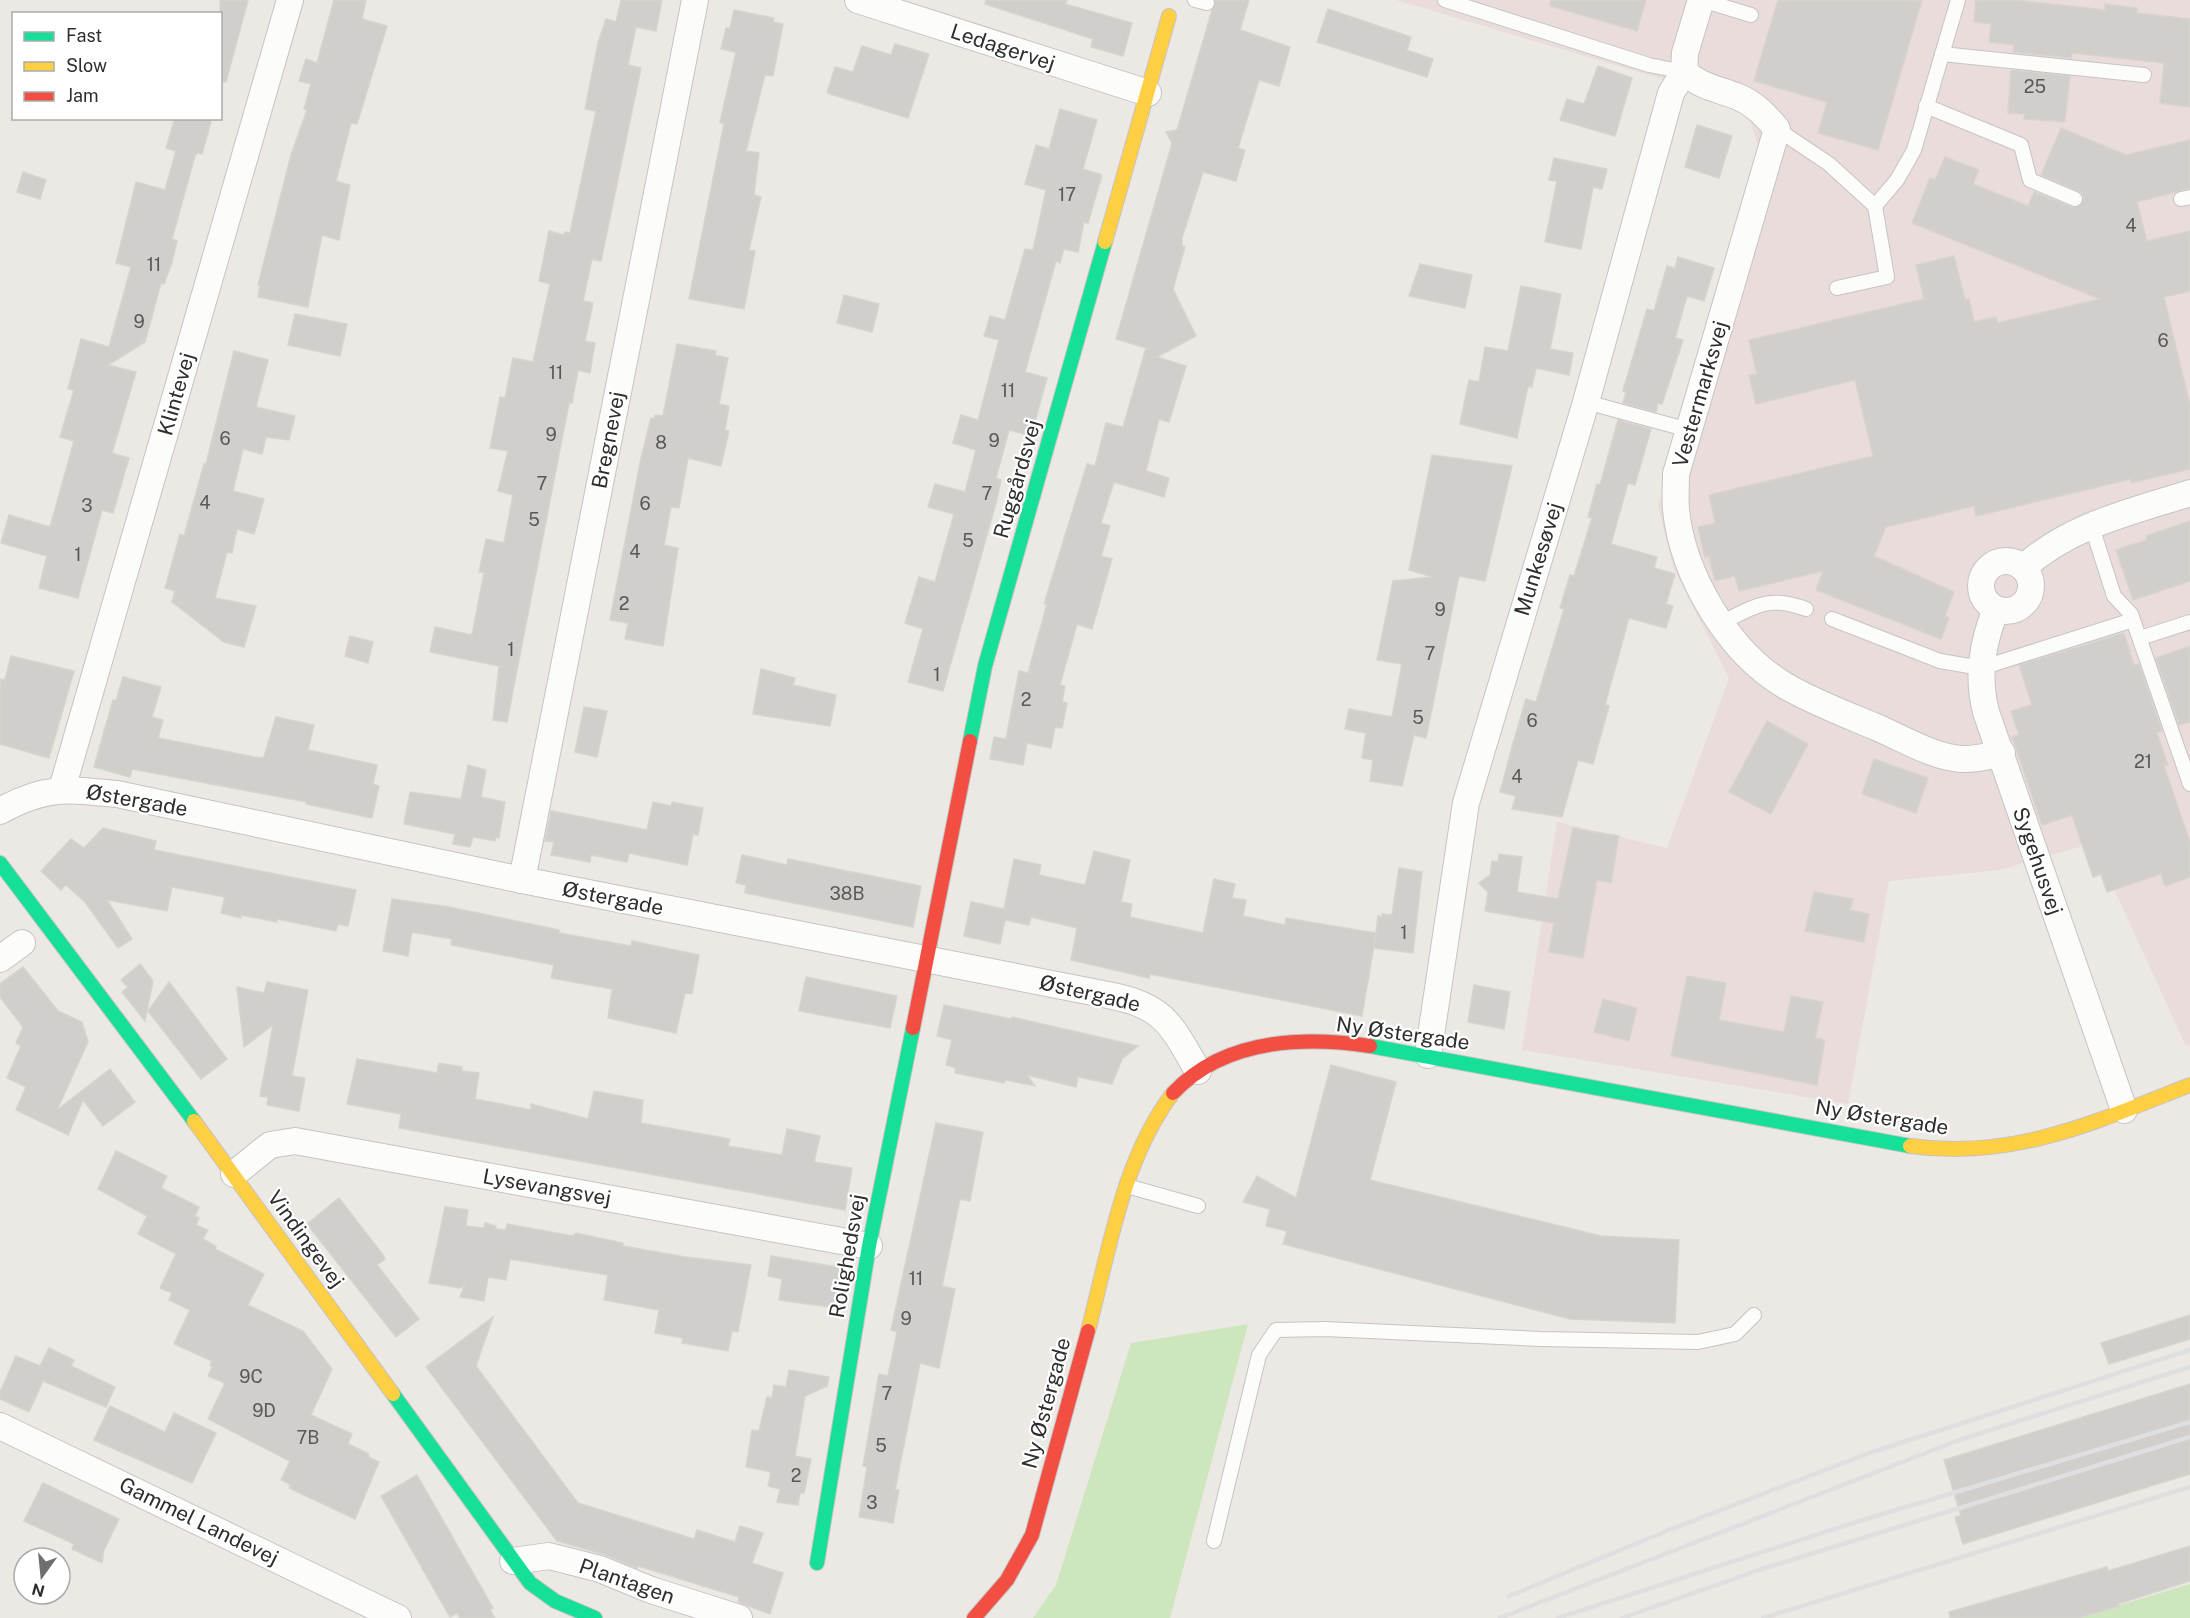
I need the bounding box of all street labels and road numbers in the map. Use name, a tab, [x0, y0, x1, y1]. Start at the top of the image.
street label: Ledagervej	[947, 18, 1059, 76]
street label: Vestermarksvej	[1667, 318, 1733, 470]
street label: Klintevej	[152, 350, 200, 438]
street label: Bregnevej	[586, 389, 630, 491]
street label: Ruggårdsvej	[988, 417, 1046, 541]
street label: Munkesøvej	[1509, 499, 1567, 619]
street label: Østergade	[84, 779, 190, 821]
street label: Sygehusvej	[2008, 804, 2068, 918]
street label: Østergade	[560, 876, 666, 920]
street label: Østergade	[1037, 969, 1143, 1017]
street label: Ny Østergade	[1335, 1011, 1471, 1055]
street label: Ny Østergade	[1814, 1094, 1950, 1140]
street label: Lysevangsvej	[481, 1163, 613, 1211]
street label: Vindingevej	[262, 1186, 350, 1292]
street label: Rolighedsvej	[824, 1192, 870, 1320]
street label: Ny Østergade	[1016, 1335, 1076, 1471]
street label: Gammel Landevej	[115, 1472, 283, 1570]
street label: Plantagen	[576, 1553, 678, 1609]

